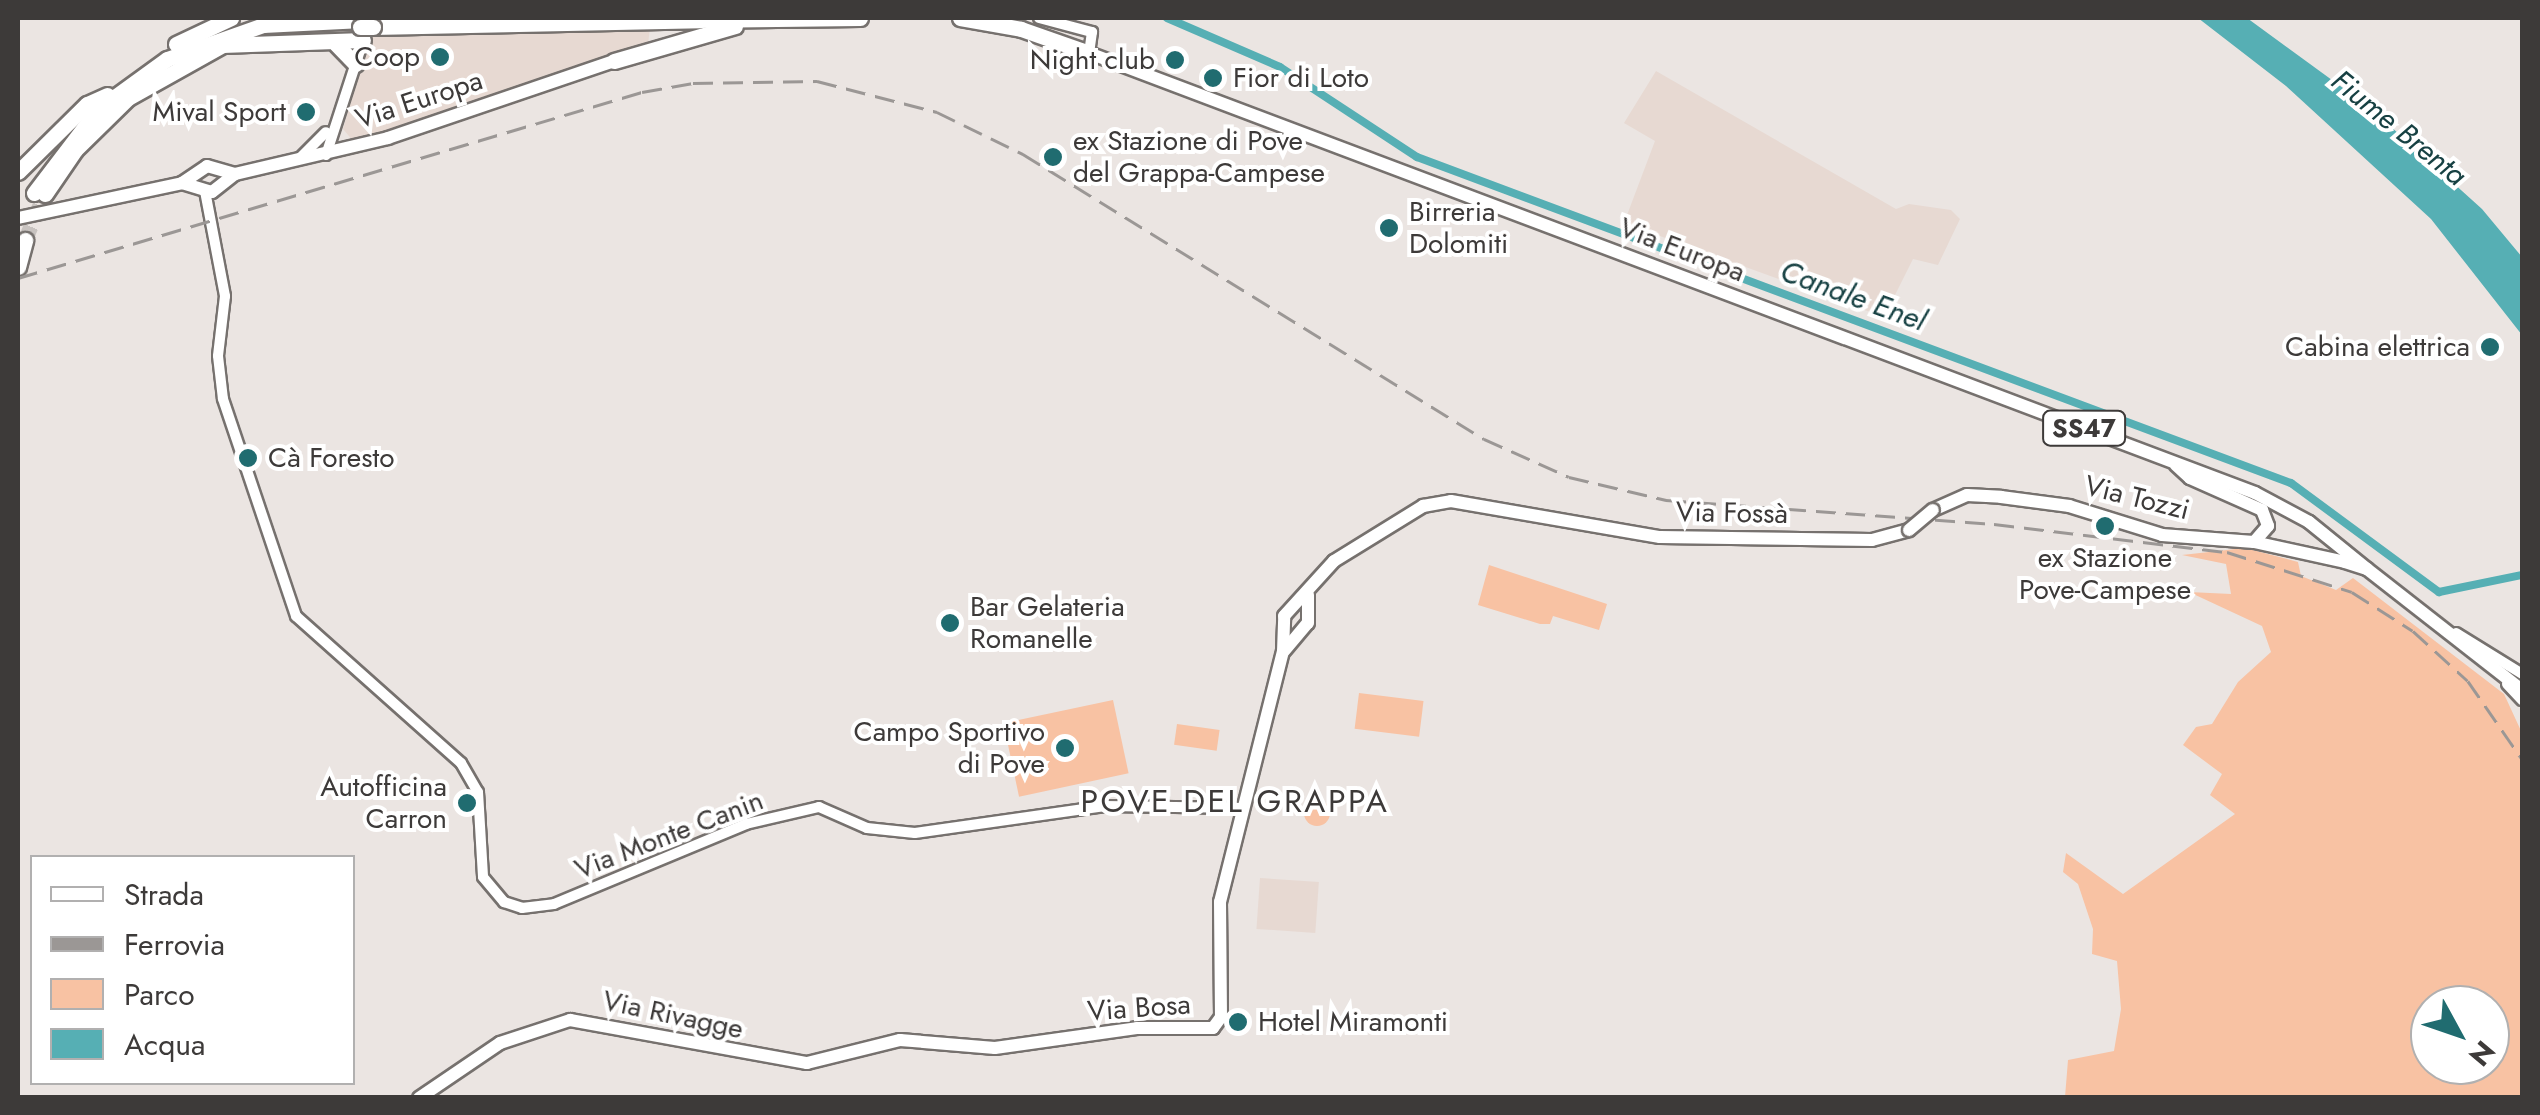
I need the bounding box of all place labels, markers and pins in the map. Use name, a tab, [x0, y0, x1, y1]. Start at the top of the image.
place label: Coop	[354, 40, 420, 74]
place label: Night club	[1030, 43, 1155, 77]
marker: Coop	[429, 46, 451, 68]
marker: Night club	[1164, 49, 1186, 71]
place label: Fior di Loto	[1233, 61, 1369, 95]
marker: Fior di Loto	[1202, 67, 1224, 89]
place label: Mival Sport	[152, 95, 286, 129]
marker: Mival Sport	[295, 101, 317, 123]
place label: ex Stazione di Pove del Grappa-Campese	[1073, 124, 1325, 190]
marker: ex Stazione di Pove del Grappa-Campese	[1042, 146, 1064, 168]
place label: Birreria Dolomiti	[1409, 195, 1508, 261]
marker: Birreria Dolomiti	[1378, 217, 1400, 239]
place label: Cabina elettrica	[2285, 330, 2470, 364]
marker: Cabina elettrica	[2479, 336, 2501, 358]
place label: Cà Foresto	[268, 441, 395, 475]
marker: Cà Foresto	[237, 447, 259, 469]
marker: ex Stazione Pove-Campese	[2094, 515, 2116, 537]
place label: ex Stazione Pove-Campese	[2019, 541, 2191, 607]
place label: Bar Gelateria Romanelle	[970, 590, 1125, 656]
marker: Bar Gelateria Romanelle	[939, 612, 961, 634]
place label: Campo Sportivo di Pove	[853, 715, 1045, 781]
marker: Campo Sportivo di Pove	[1054, 737, 1076, 759]
place label: Autofficina Carron	[320, 770, 447, 836]
marker: Autofficina Carron	[456, 792, 478, 814]
place label: Hotel Miramonti	[1258, 1005, 1448, 1039]
marker: Hotel Miramonti	[1227, 1011, 1249, 1033]

